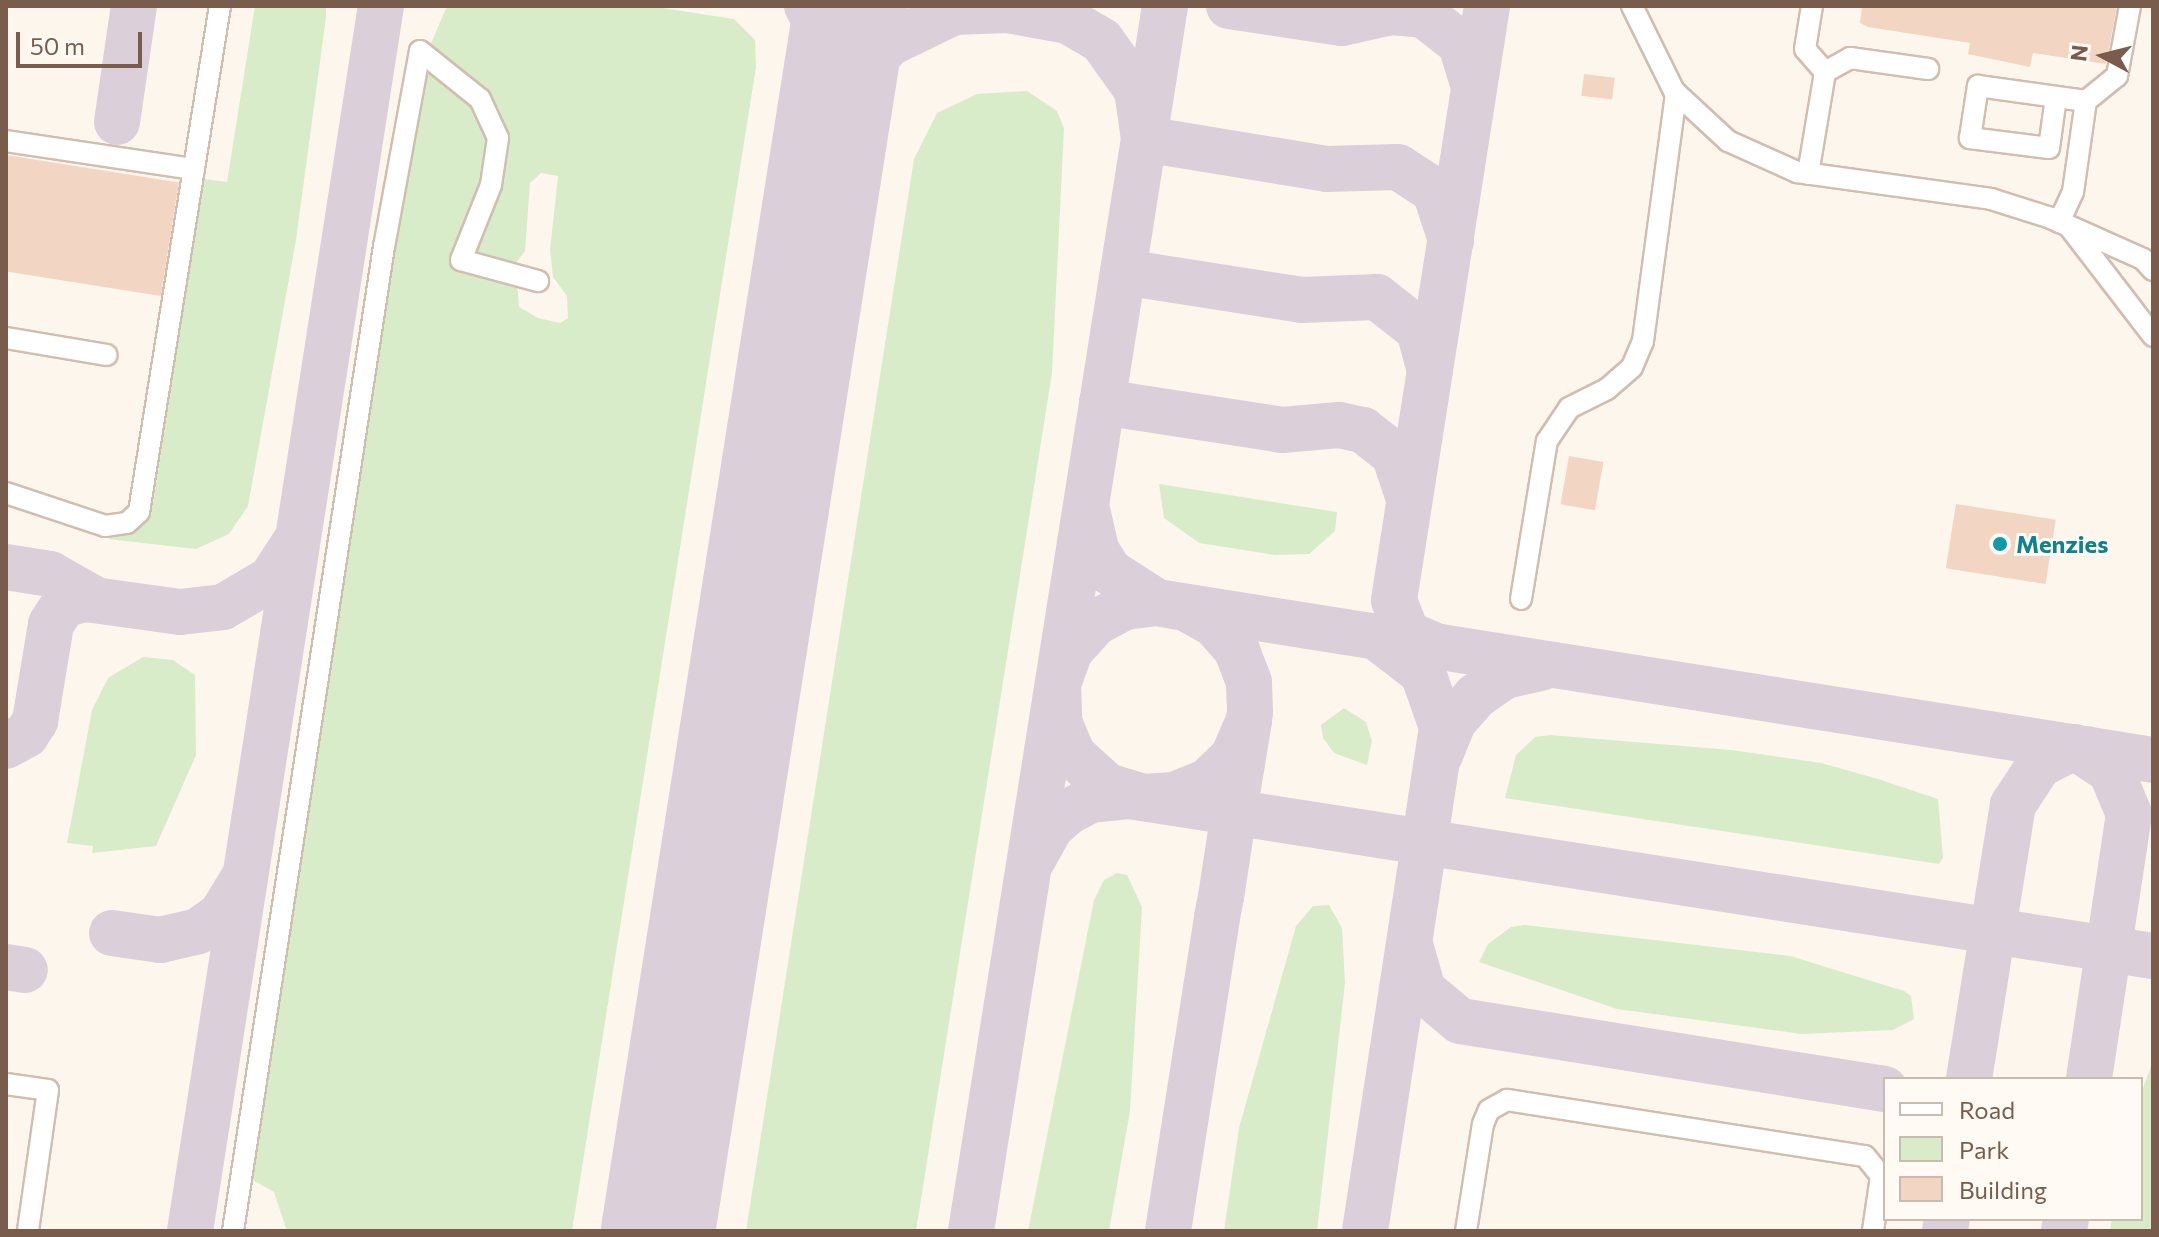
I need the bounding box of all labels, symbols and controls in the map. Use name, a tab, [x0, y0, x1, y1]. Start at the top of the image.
scale bar	[20, 16, 146, 66]
north arrow	[2063, 16, 2143, 96]
text: 50 m	[30, 31, 85, 60]
text: N	[2064, 43, 2093, 63]
place label: Menzies	[2016, 530, 2108, 558]
marker: Menzies	[1991, 535, 2009, 553]
legend	[1883, 1077, 2143, 1221]
text: Road	[1959, 1095, 2015, 1124]
text: Park	[1959, 1135, 2009, 1164]
text: Building	[1959, 1175, 2047, 1204]

